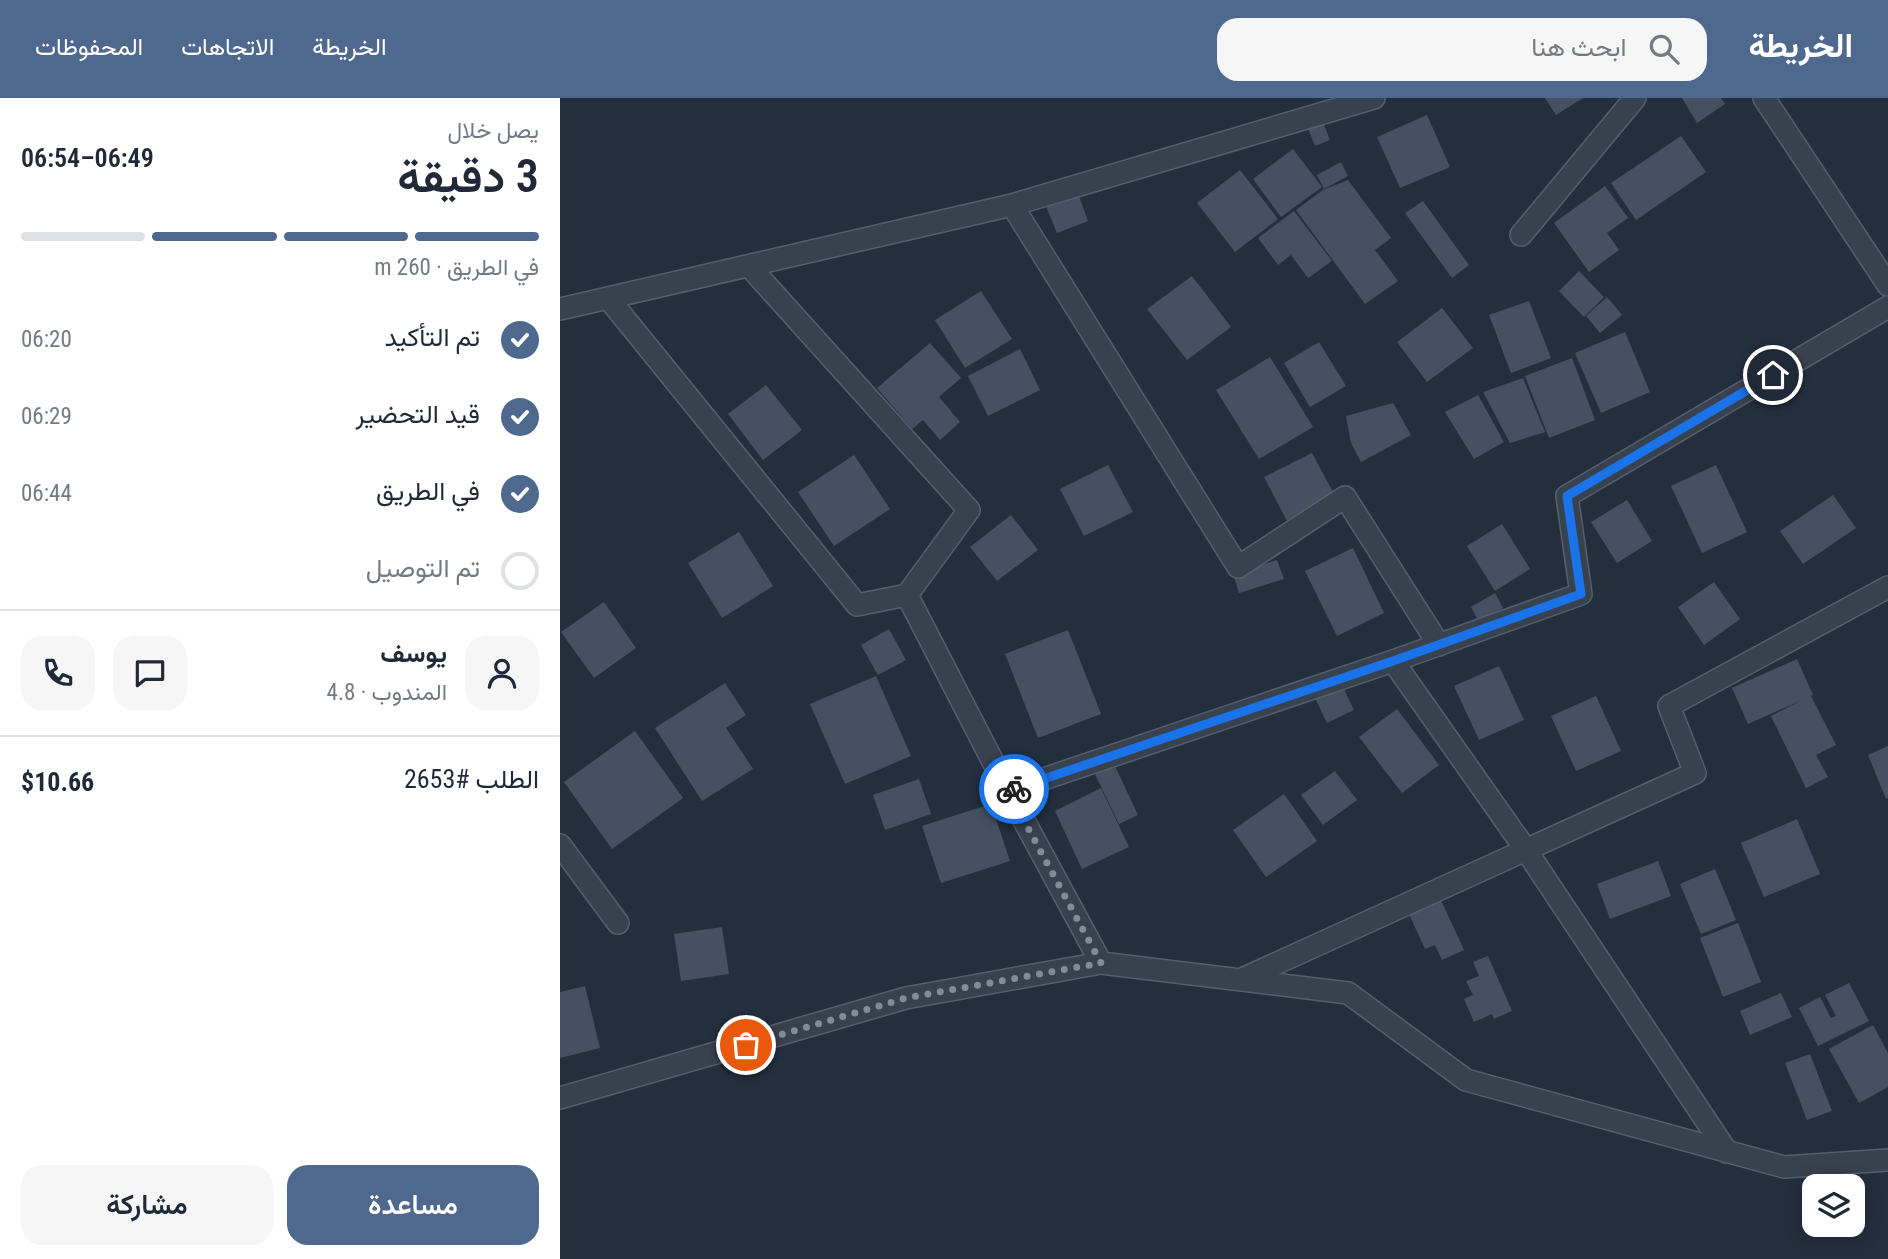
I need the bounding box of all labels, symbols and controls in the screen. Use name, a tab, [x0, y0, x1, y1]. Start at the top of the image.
search box	[1217, 18, 1707, 81]
text: الخريطة	[1749, 26, 1853, 65]
icon: search	[1645, 30, 1683, 68]
text: ابحث هنا	[1531, 32, 1627, 62]
text: المحفوظات	[35, 33, 143, 61]
text: الاتجاهات	[181, 33, 274, 61]
text: الخريطة	[312, 33, 387, 61]
text: يصل خلال	[447, 117, 539, 144]
text: 06:49–06:54	[21, 143, 154, 173]
text: 3 دقيقة	[397, 149, 539, 203]
text: في الطريق · 260 m	[374, 254, 539, 281]
icon: check	[501, 321, 539, 359]
text: تم التأكيد	[385, 322, 480, 352]
text: 06:20	[21, 326, 72, 353]
pin	[1743, 345, 1803, 405]
icon: home	[1754, 356, 1792, 394]
icon: check	[501, 398, 539, 436]
text: قيد التحضير	[356, 399, 480, 429]
text: 06:29	[21, 403, 72, 430]
icon: check	[501, 475, 539, 513]
text: في الطريق	[376, 476, 480, 506]
text: 06:44	[21, 480, 72, 507]
text: تم التوصيل	[366, 553, 480, 583]
button: phone	[21, 636, 95, 710]
button: chat	[113, 636, 187, 710]
button: person	[465, 636, 539, 710]
text: يوسف	[380, 638, 447, 668]
text: المندوب · 4.8	[327, 679, 447, 706]
courier	[979, 754, 1049, 824]
text: الطلب #2653	[404, 764, 539, 794]
text: $10.66	[21, 767, 94, 797]
icon: bike	[995, 770, 1033, 808]
pin	[716, 1015, 776, 1075]
icon: bag	[727, 1026, 765, 1064]
button: مشاركة	[21, 1165, 273, 1245]
button: مساعدة	[287, 1165, 539, 1245]
map controls	[1802, 1174, 1865, 1237]
button: layers	[1802, 1174, 1865, 1237]

